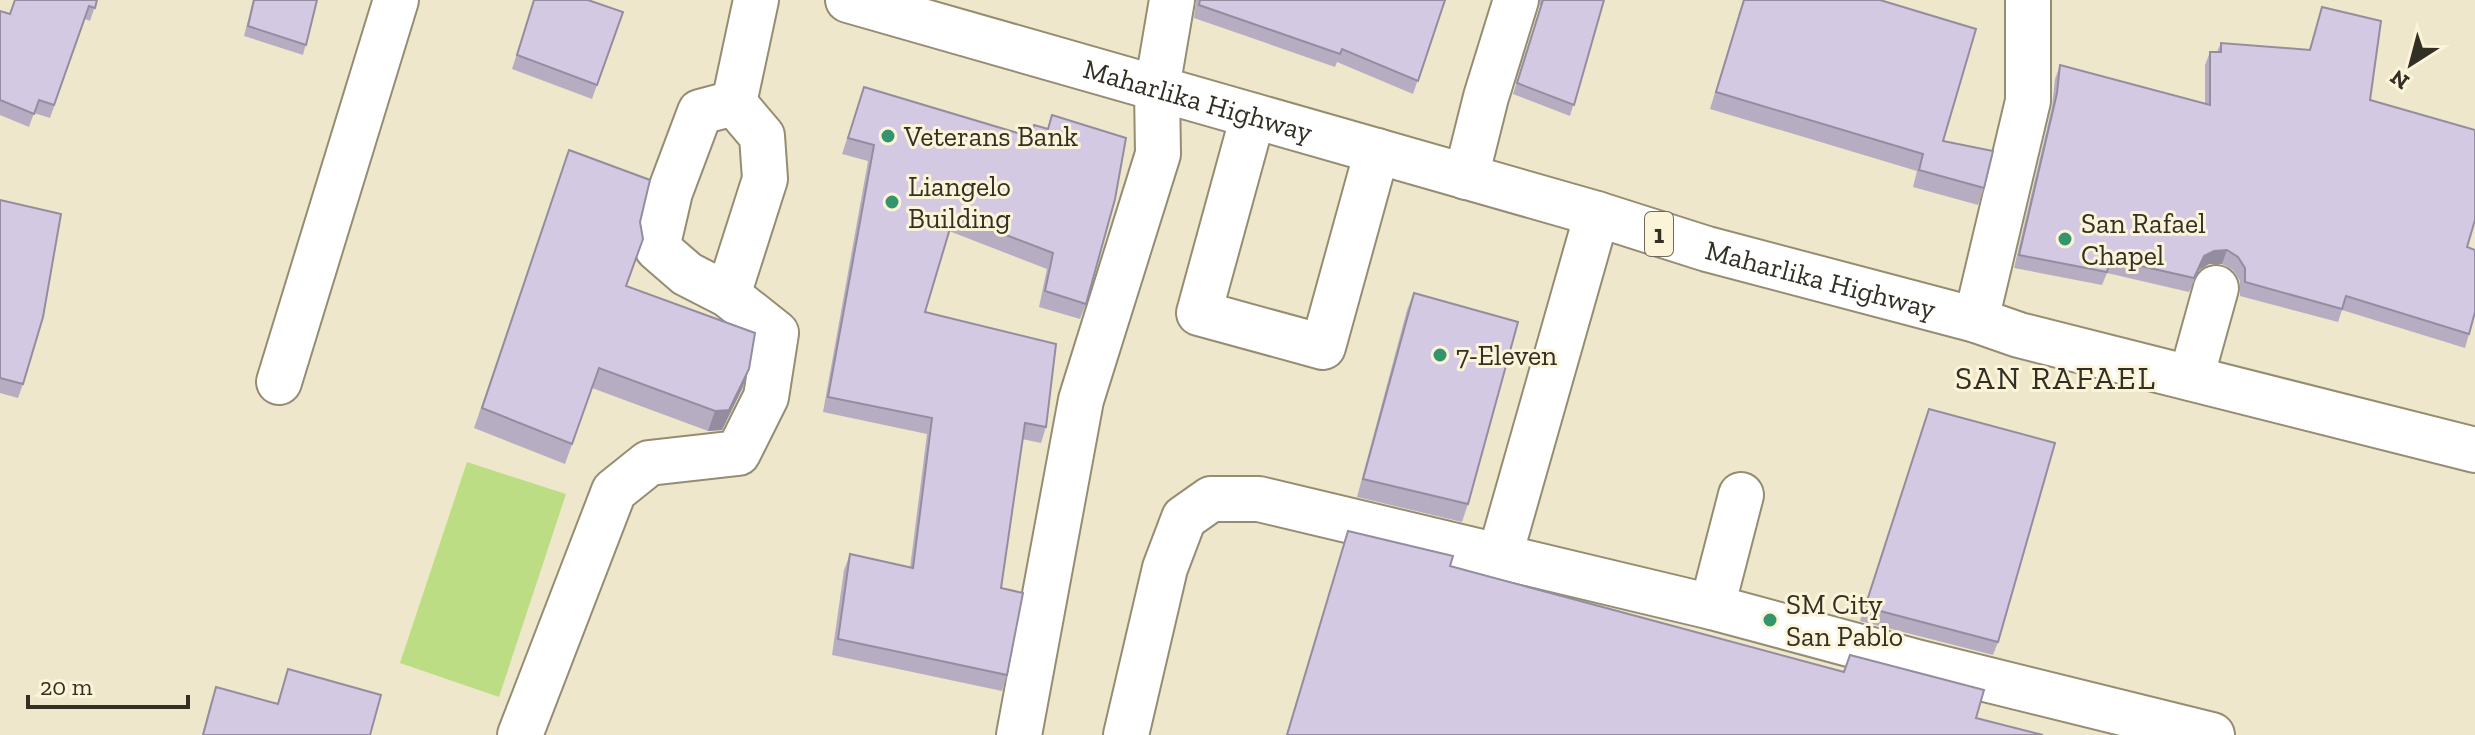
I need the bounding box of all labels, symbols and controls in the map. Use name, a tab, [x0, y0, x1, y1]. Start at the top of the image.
north arrow	[2371, 24, 2451, 104]
street label: Maharlika Highway	[1080, 52, 1317, 149]
text: N	[2385, 64, 2414, 96]
place label: Veterans Bank	[903, 120, 1078, 153]
marker: Veterans Bank	[879, 127, 897, 145]
place label: Liangelo Building	[908, 170, 1011, 235]
marker: Liangelo Building	[883, 193, 901, 211]
place label: San Rafael Chapel	[2081, 207, 2206, 272]
road number: 1	[1645, 212, 1673, 256]
marker: San Rafael Chapel	[2056, 230, 2074, 248]
street label: Maharlika Highway	[1702, 233, 1940, 325]
place label: 7-Eleven	[1456, 339, 1557, 372]
marker: 7-Eleven	[1431, 346, 1449, 364]
district label: SAN RAFAEL	[1955, 359, 2157, 397]
place label: SM City San Pablo	[1786, 588, 1903, 653]
marker: SM City San Pablo	[1761, 611, 1779, 629]
scale bar	[28, 659, 188, 709]
text: 20 m	[40, 672, 93, 701]

